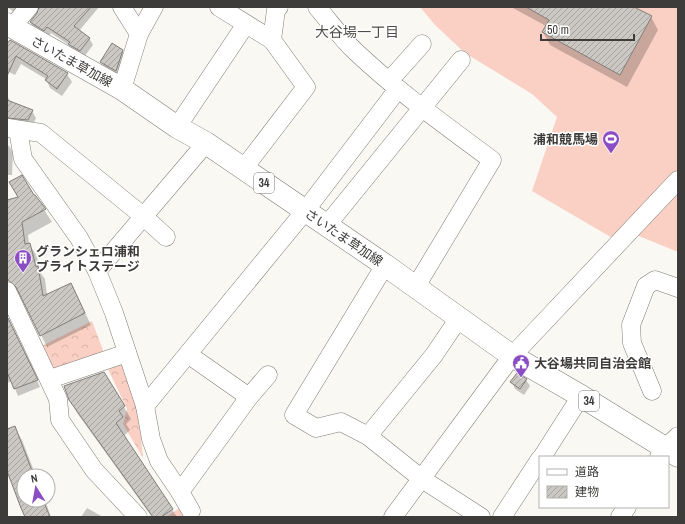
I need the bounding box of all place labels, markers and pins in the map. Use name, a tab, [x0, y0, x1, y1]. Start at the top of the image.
sports icon: 浦和競馬場	[601, 129, 621, 154]
place label: 浦和競馬場	[533, 131, 598, 148]
place label: グランシェロ浦和 ブライトステージ	[36, 243, 140, 275]
building icon: グランシェロ浦和 ブライトステージ	[13, 248, 33, 273]
public building icon: 大谷場共同自治会館	[511, 353, 531, 378]
place label: 大谷場共同自治会館	[534, 355, 651, 372]

